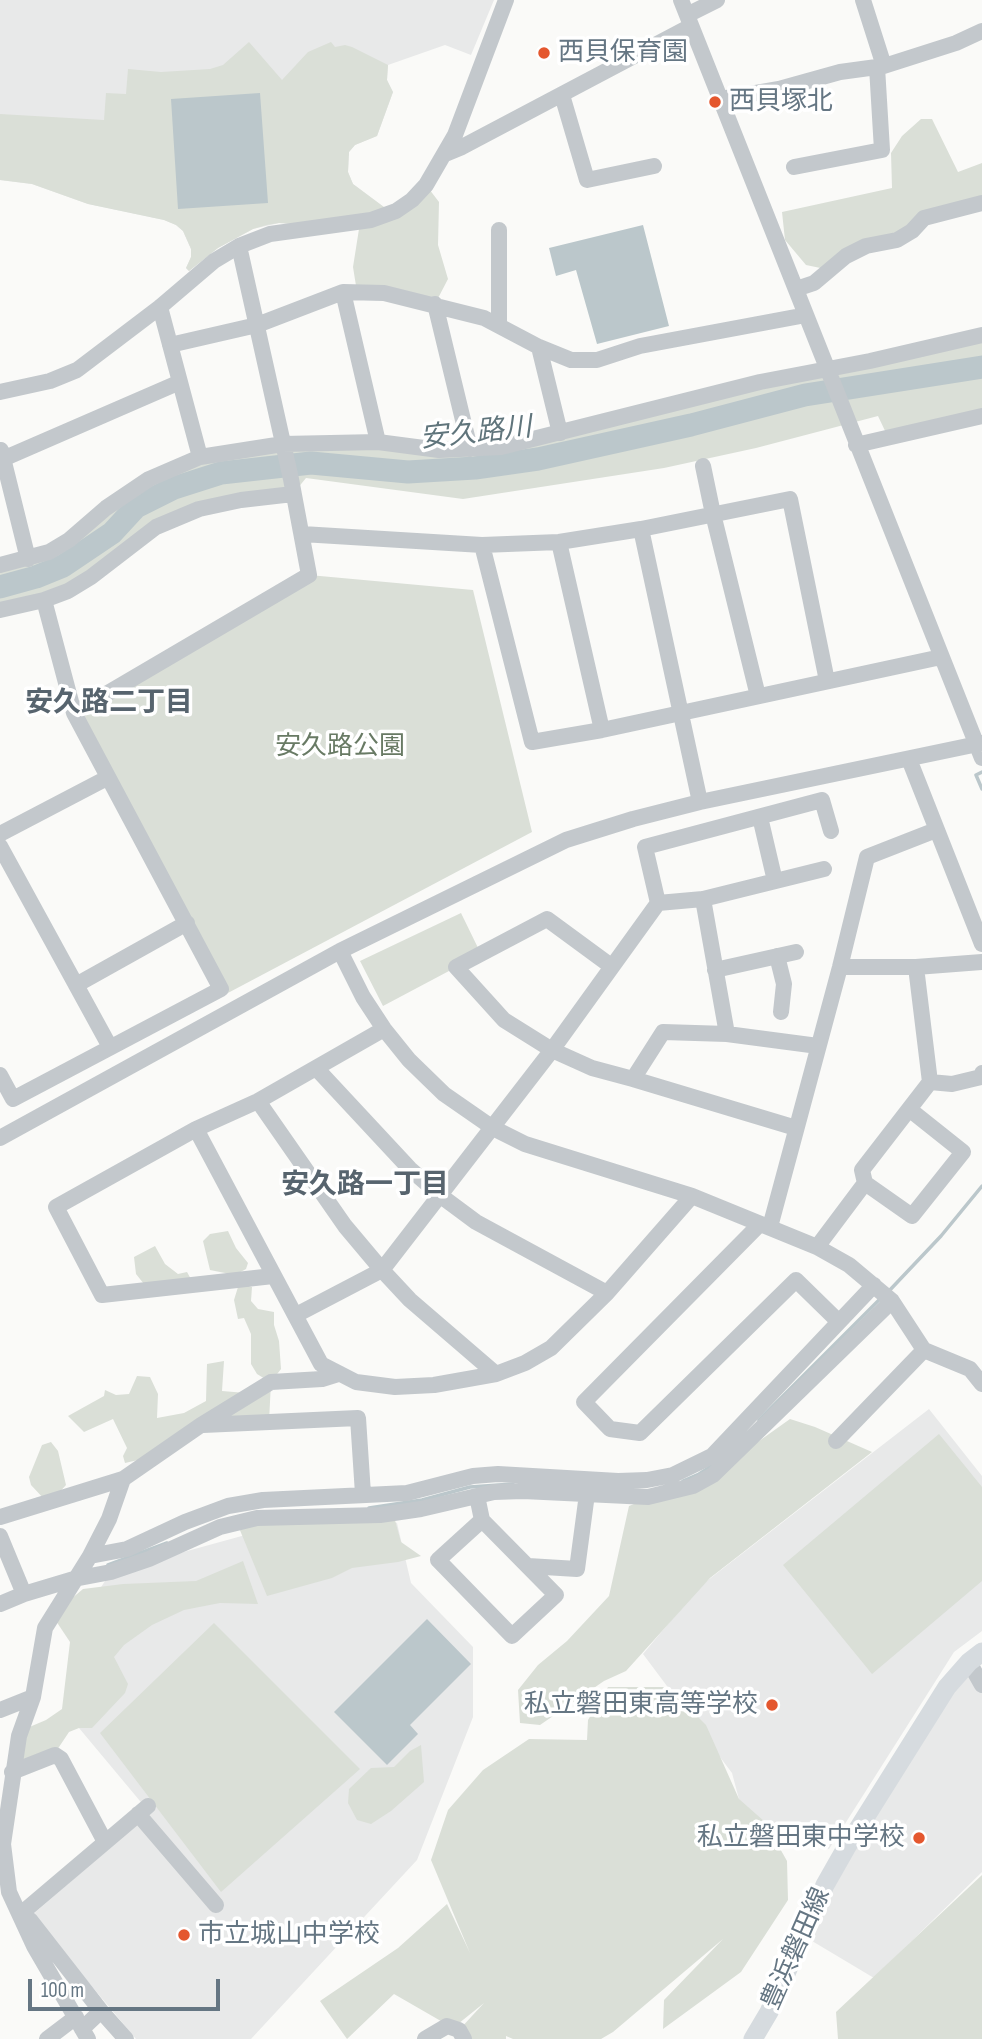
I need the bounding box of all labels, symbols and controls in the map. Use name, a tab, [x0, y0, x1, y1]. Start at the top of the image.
place label: 西貝保育園	[558, 37, 688, 69]
marker: 西貝保育園	[536, 45, 552, 61]
place label: 西貝塚北	[729, 86, 833, 118]
marker: 西貝塚北	[707, 94, 723, 110]
water label: 安久路川	[419, 411, 533, 457]
district label: 安久路二丁目	[25, 687, 193, 721]
park label: 安久路公園	[275, 731, 405, 763]
district label: 安久路一丁目	[281, 1169, 449, 1203]
place label: 私立磐田東高等学校	[524, 1689, 758, 1721]
marker: 私立磐田東高等学校	[764, 1697, 780, 1713]
place label: 私立磐田東中学校	[697, 1822, 905, 1854]
marker: 私立磐田東中学校	[911, 1830, 927, 1846]
street label: 豊浜磐田線	[756, 1883, 838, 2015]
place label: 市立城山中学校	[198, 1919, 380, 1951]
marker: 市立城山中学校	[176, 1927, 192, 1943]
scale bar	[32, 1966, 224, 2010]
text: 100 m	[41, 1978, 84, 2003]

